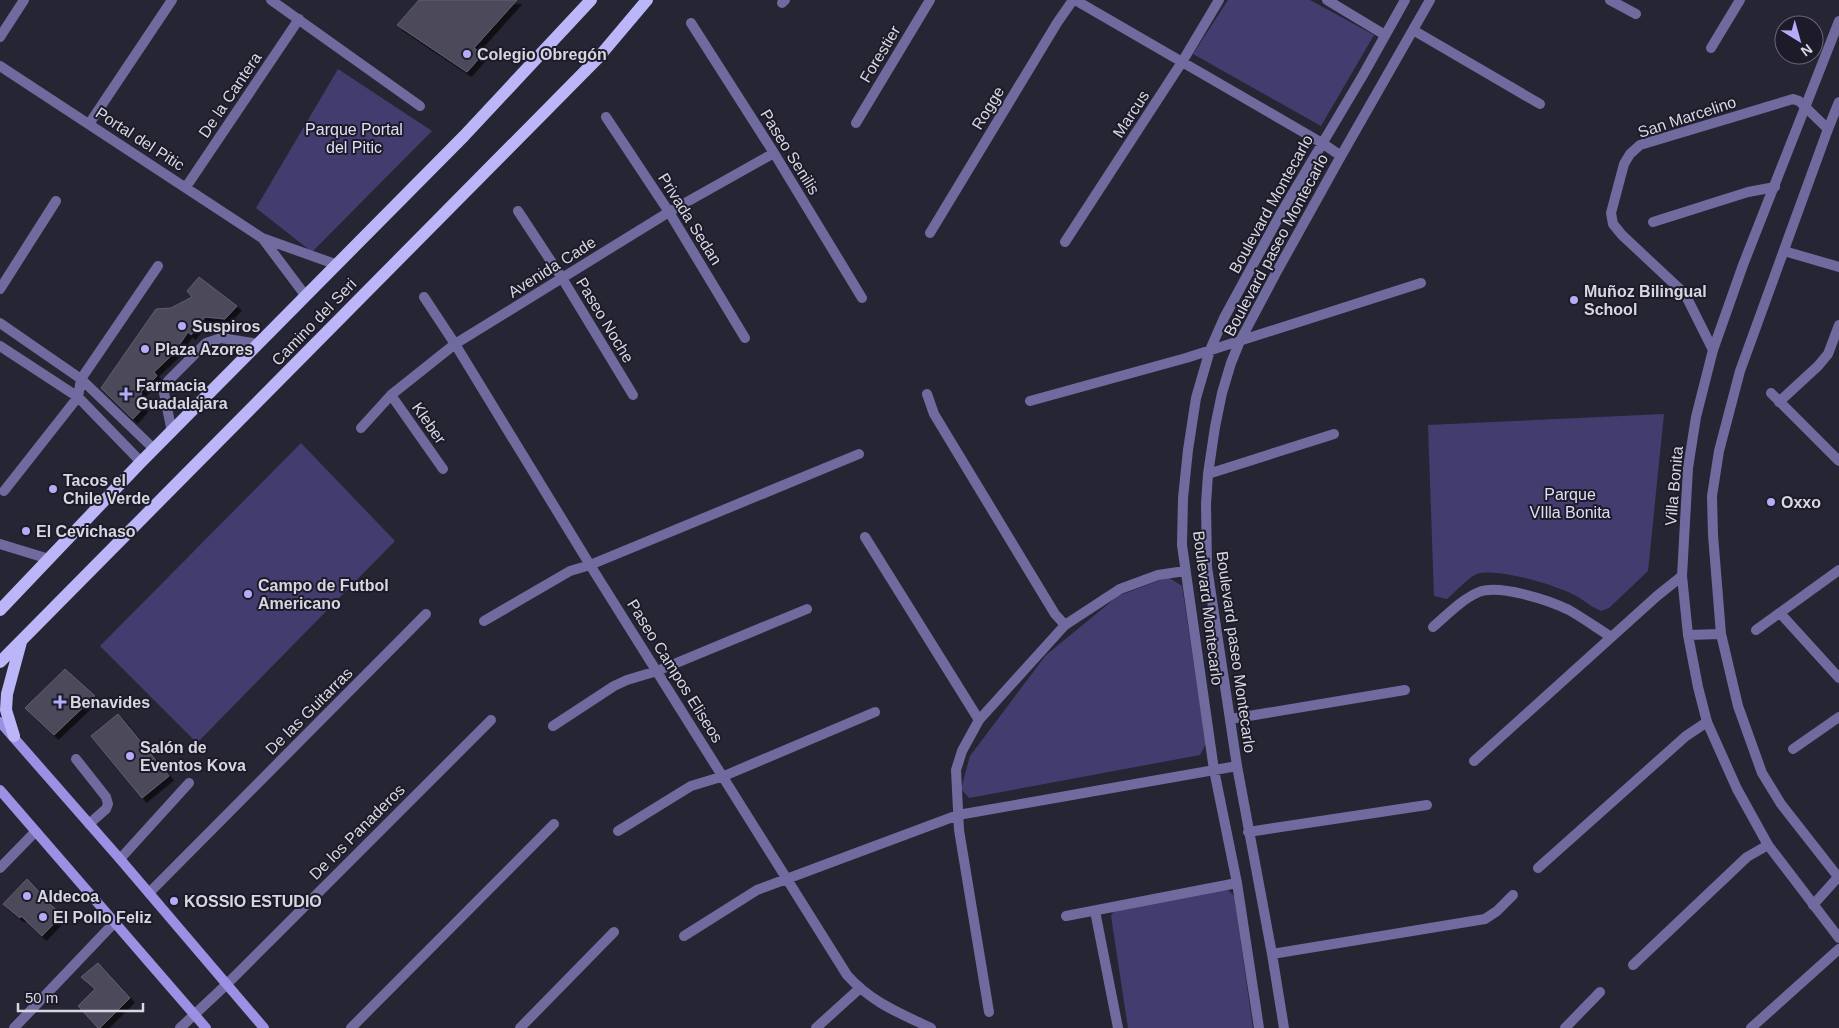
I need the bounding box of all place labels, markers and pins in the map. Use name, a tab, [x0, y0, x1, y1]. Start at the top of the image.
place label: Colegio Obregón	[477, 46, 607, 63]
marker: Colegio Obregón	[461, 48, 473, 60]
place label: Muñoz Bilingual School	[1584, 283, 1707, 318]
marker: Muñoz Bilingual School	[1568, 294, 1580, 306]
place label: Suspiros	[192, 318, 261, 335]
marker: Suspiros	[176, 320, 188, 332]
place label: Plaza Azores	[155, 341, 253, 358]
marker: Plaza Azores	[139, 343, 151, 355]
place label: Farmacia Guadalajara	[136, 377, 228, 412]
marker: Farmacia Guadalajara	[120, 388, 132, 400]
place label: Tacos el Chile Verde	[63, 472, 150, 507]
marker: Tacos el Chile Verde	[47, 483, 59, 495]
place label: Oxxo	[1781, 494, 1821, 511]
marker: Oxxo	[1765, 496, 1777, 508]
place label: El Cevichaso	[36, 523, 136, 540]
marker: El Cevichaso	[20, 525, 32, 537]
place label: Campo de Futbol Americano	[258, 577, 389, 612]
marker: Campo de Futbol Americano	[242, 588, 254, 600]
place label: Benavides	[70, 694, 150, 711]
marker: Benavides	[54, 696, 66, 708]
place label: Salón de Eventos Kova	[140, 739, 246, 774]
marker: Salón de Eventos Kova	[124, 750, 136, 762]
place label: Aldecoa	[37, 888, 99, 905]
marker: Aldecoa	[21, 890, 33, 902]
place label: KOSSIO ESTUDIO	[184, 893, 322, 910]
marker: KOSSIO ESTUDIO	[168, 895, 180, 907]
place label: El Pollo Feliz	[53, 909, 152, 926]
marker: El Pollo Feliz	[37, 911, 49, 923]

